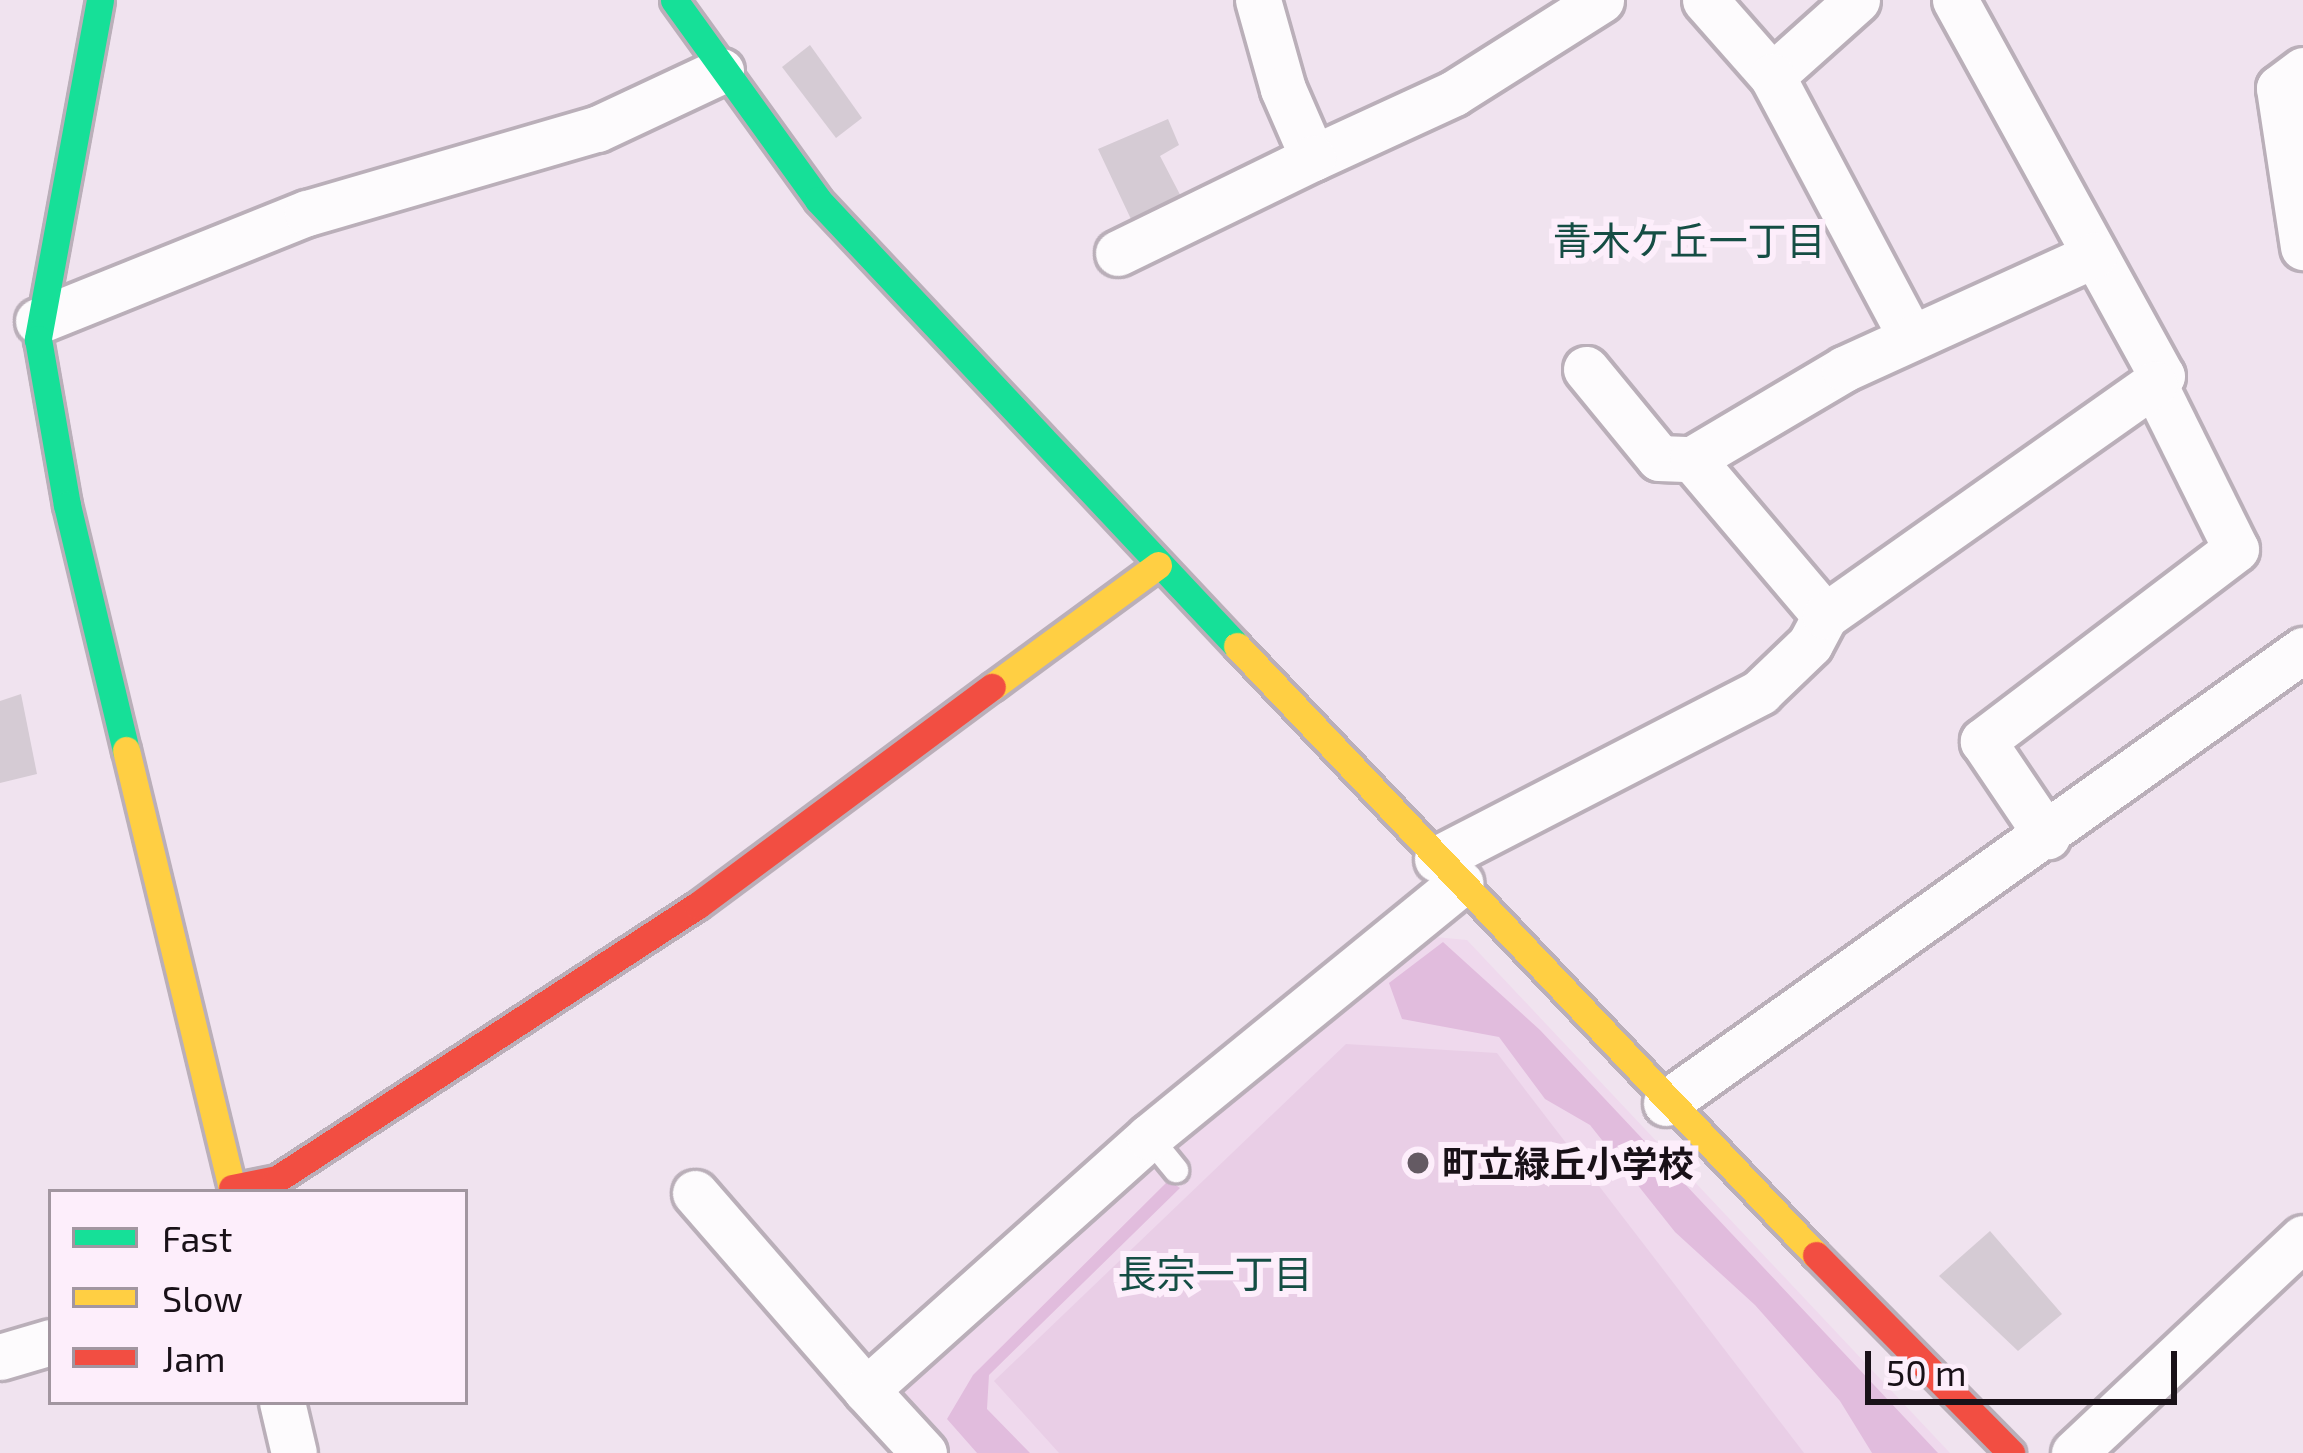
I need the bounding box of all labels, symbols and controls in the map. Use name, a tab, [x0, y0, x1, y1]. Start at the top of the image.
district label: 青木ケ丘一丁目	[1553, 217, 1825, 263]
place label: 町立緑丘小学校	[1442, 1141, 1694, 1185]
marker: 町立緑丘小学校	[1405, 1150, 1431, 1176]
legend	[48, 1189, 468, 1405]
text: Fast	[162, 1216, 232, 1259]
district label: 長宗一丁目	[1118, 1250, 1312, 1296]
text: Slow	[162, 1276, 243, 1319]
scale bar	[1871, 1327, 2183, 1401]
text: Jam	[162, 1336, 226, 1379]
text: 50 m	[1886, 1350, 1967, 1393]

